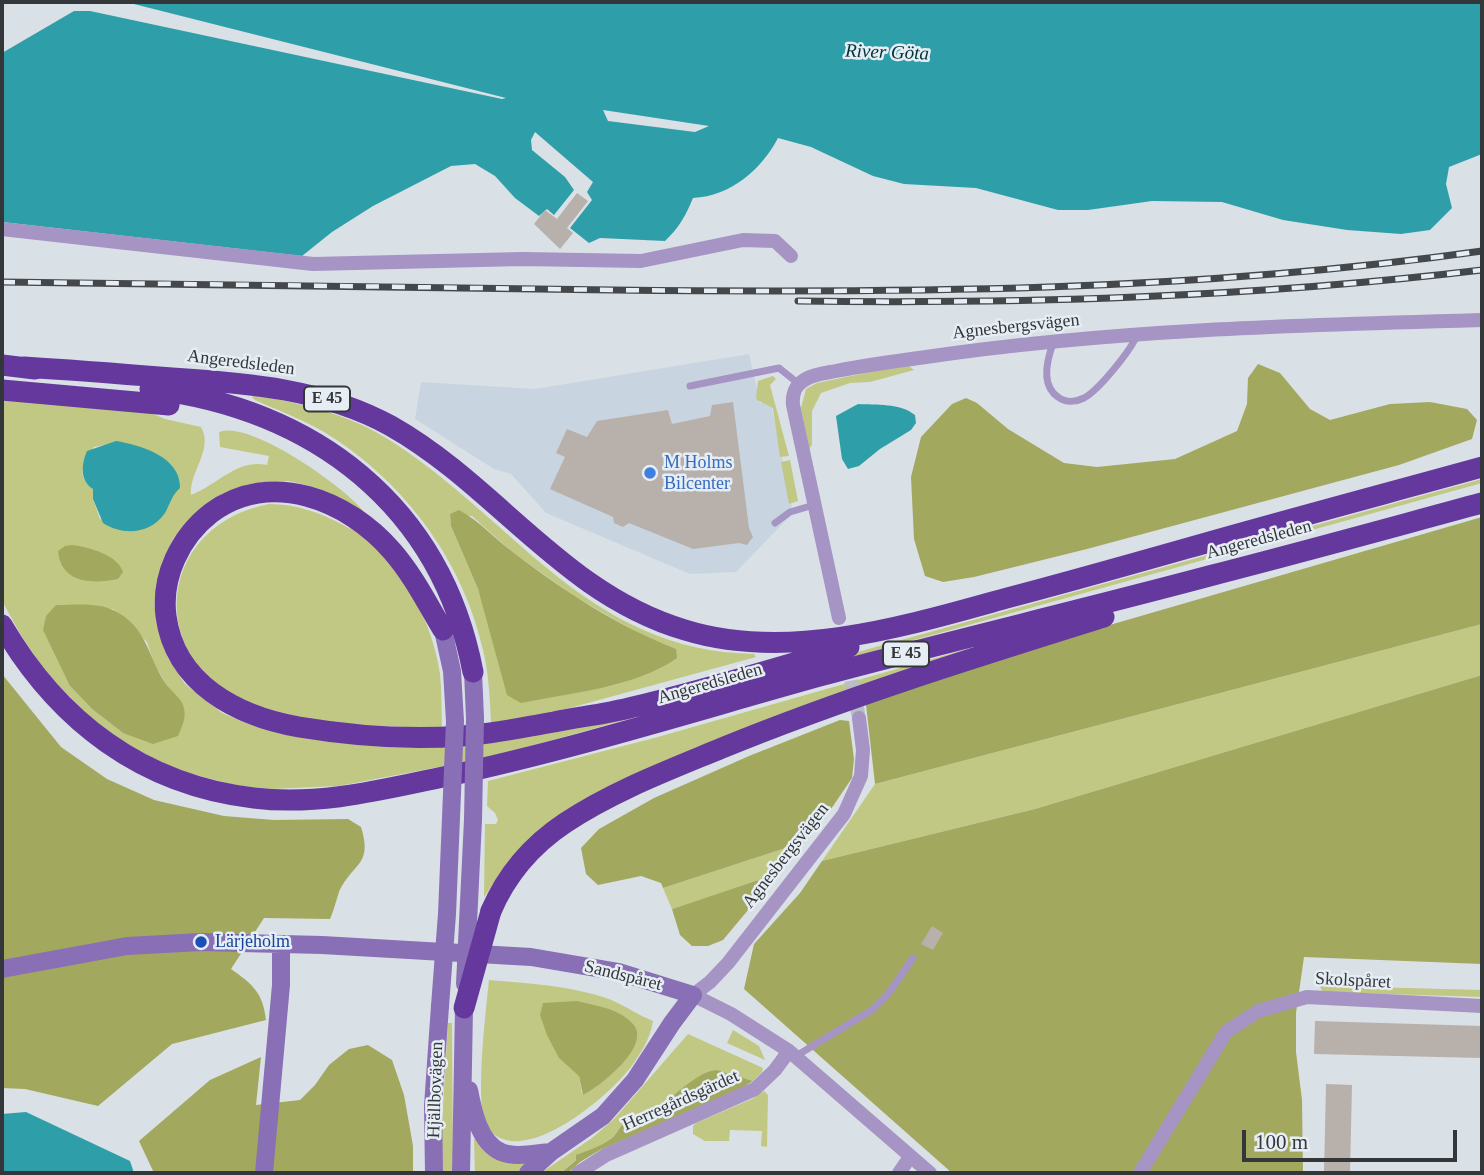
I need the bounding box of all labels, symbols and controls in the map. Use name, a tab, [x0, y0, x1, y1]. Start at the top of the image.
water label: River Göta	[845, 40, 929, 66]
street label: Agnesbergsvägen	[951, 310, 1081, 344]
street label: Angeredsleden	[186, 346, 296, 380]
road number: E 45	[304, 386, 350, 412]
place label: M Holms Bilcenter	[664, 452, 733, 494]
marker: M Holms Bilcenter	[642, 465, 658, 481]
street label: Angeredsleden	[1204, 516, 1314, 564]
road number: E 45	[883, 642, 929, 666]
street label: Angeredsleden	[655, 659, 765, 709]
street label: Agnesbergsvägen	[738, 799, 834, 913]
place label: Lärjeholm	[215, 931, 290, 953]
marker: Lärjeholm	[193, 934, 209, 950]
street label: Sandspåret	[582, 956, 664, 996]
street label: Skolspåret	[1314, 968, 1392, 994]
street label: Hjällbovägen	[424, 1041, 448, 1139]
street label: Herregårdsgärdet	[620, 1066, 742, 1136]
scale bar	[1246, 1116, 1461, 1160]
text: 100 m	[1255, 1130, 1308, 1154]

